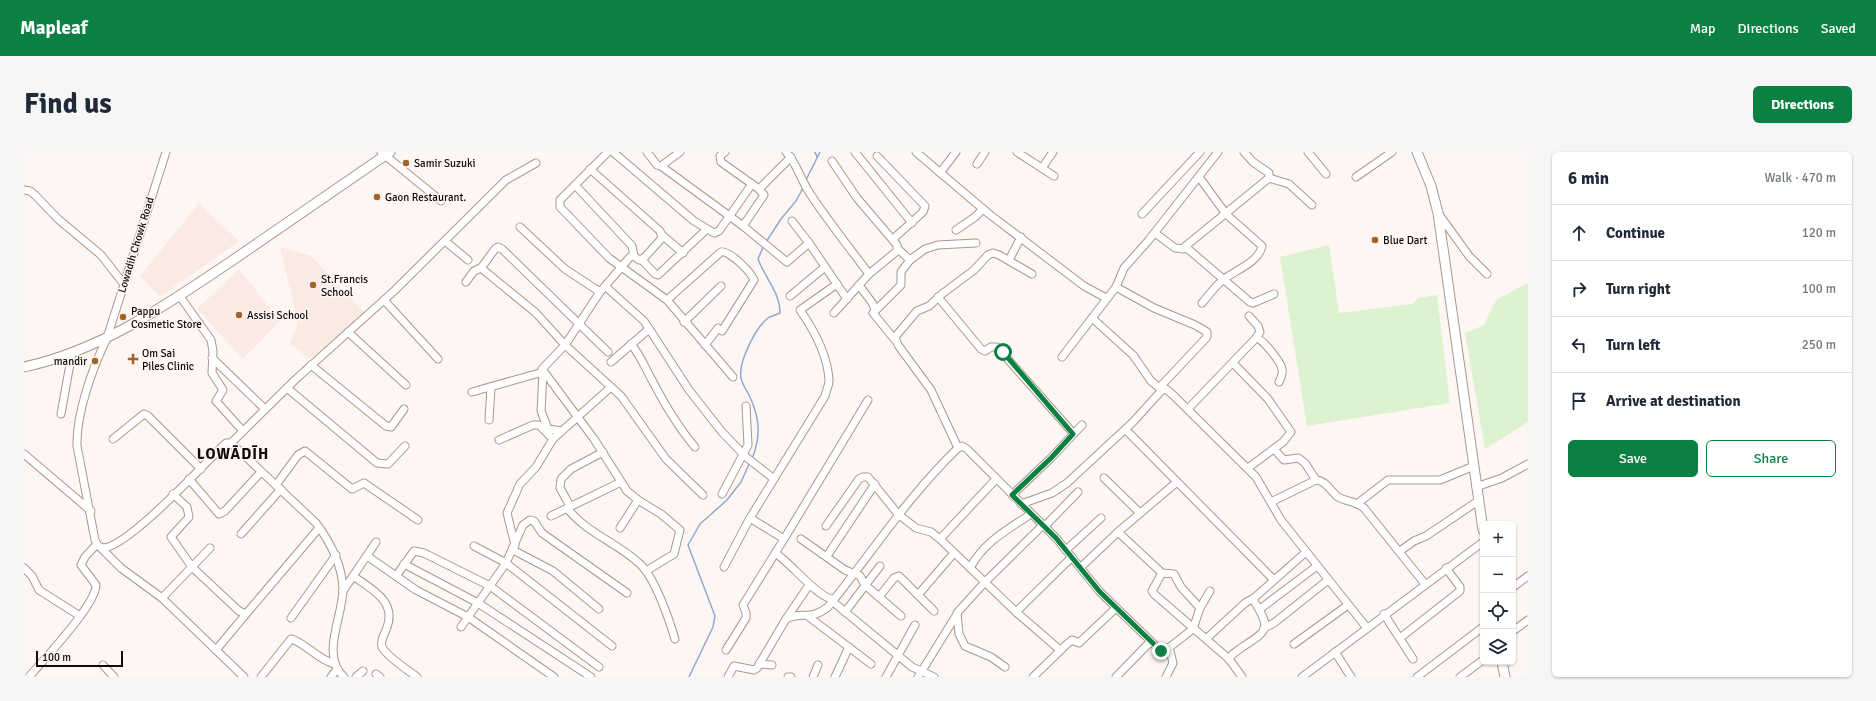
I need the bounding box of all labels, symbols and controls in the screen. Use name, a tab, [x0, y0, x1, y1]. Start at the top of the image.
text: Mapleaf	[20, 16, 88, 40]
text: Map	[1690, 20, 1716, 37]
text: Directions	[1738, 20, 1799, 37]
text: Saved	[1821, 20, 1856, 37]
button: Directions	[1753, 86, 1852, 123]
text: Find us	[24, 87, 112, 121]
place label: Samir Suzuki	[414, 157, 475, 170]
marker: Samir Suzuki	[401, 158, 411, 168]
text: 6 min	[1568, 168, 1609, 189]
text: Walk · 470 m	[1765, 170, 1836, 186]
place label: Gaon Restaurant.	[385, 191, 466, 204]
marker: Gaon Restaurant.	[372, 192, 382, 202]
street label: Lowadih Chowk Road	[115, 195, 157, 294]
icon: ahead	[1568, 222, 1590, 244]
text: Continue	[1606, 224, 1665, 242]
text: 120 m	[1802, 225, 1836, 241]
place label: Blue Dart	[1383, 234, 1428, 247]
marker: Blue Dart	[1370, 235, 1380, 245]
place label: St.Francis School	[321, 273, 368, 299]
icon: right	[1568, 278, 1590, 300]
marker: St.Francis School	[308, 280, 318, 290]
text: Turn right	[1606, 280, 1671, 298]
text: 100 m	[1802, 281, 1836, 297]
place label: Pappu Cosmetic Store	[131, 305, 202, 331]
place label: Assisi School	[247, 309, 309, 322]
marker: Assisi School	[234, 310, 244, 320]
marker: Pappu Cosmetic Store	[118, 312, 128, 322]
icon: left	[1568, 334, 1590, 356]
text: Turn left	[1606, 336, 1660, 354]
text: 250 m	[1802, 337, 1836, 353]
route start	[994, 343, 1012, 361]
place label: Om Sai Piles Clinic	[142, 347, 194, 373]
marker: Om Sai Piles Clinic	[127, 353, 139, 365]
place label: mandir	[54, 355, 87, 368]
marker: mandir	[90, 356, 100, 366]
icon: arrive	[1568, 390, 1590, 412]
text: Arrive at destination	[1606, 392, 1741, 410]
button: Save	[1568, 440, 1698, 477]
button: Share	[1706, 440, 1836, 477]
district label: LOWĀDĪH	[197, 445, 269, 463]
map controls	[1480, 521, 1516, 665]
button: +	[1480, 521, 1516, 557]
button: −	[1480, 557, 1516, 593]
button: locate	[1480, 593, 1516, 629]
button: layers	[1480, 629, 1516, 665]
route end	[1152, 642, 1170, 660]
scale bar	[36, 649, 123, 668]
text: 100 m	[42, 651, 71, 664]

